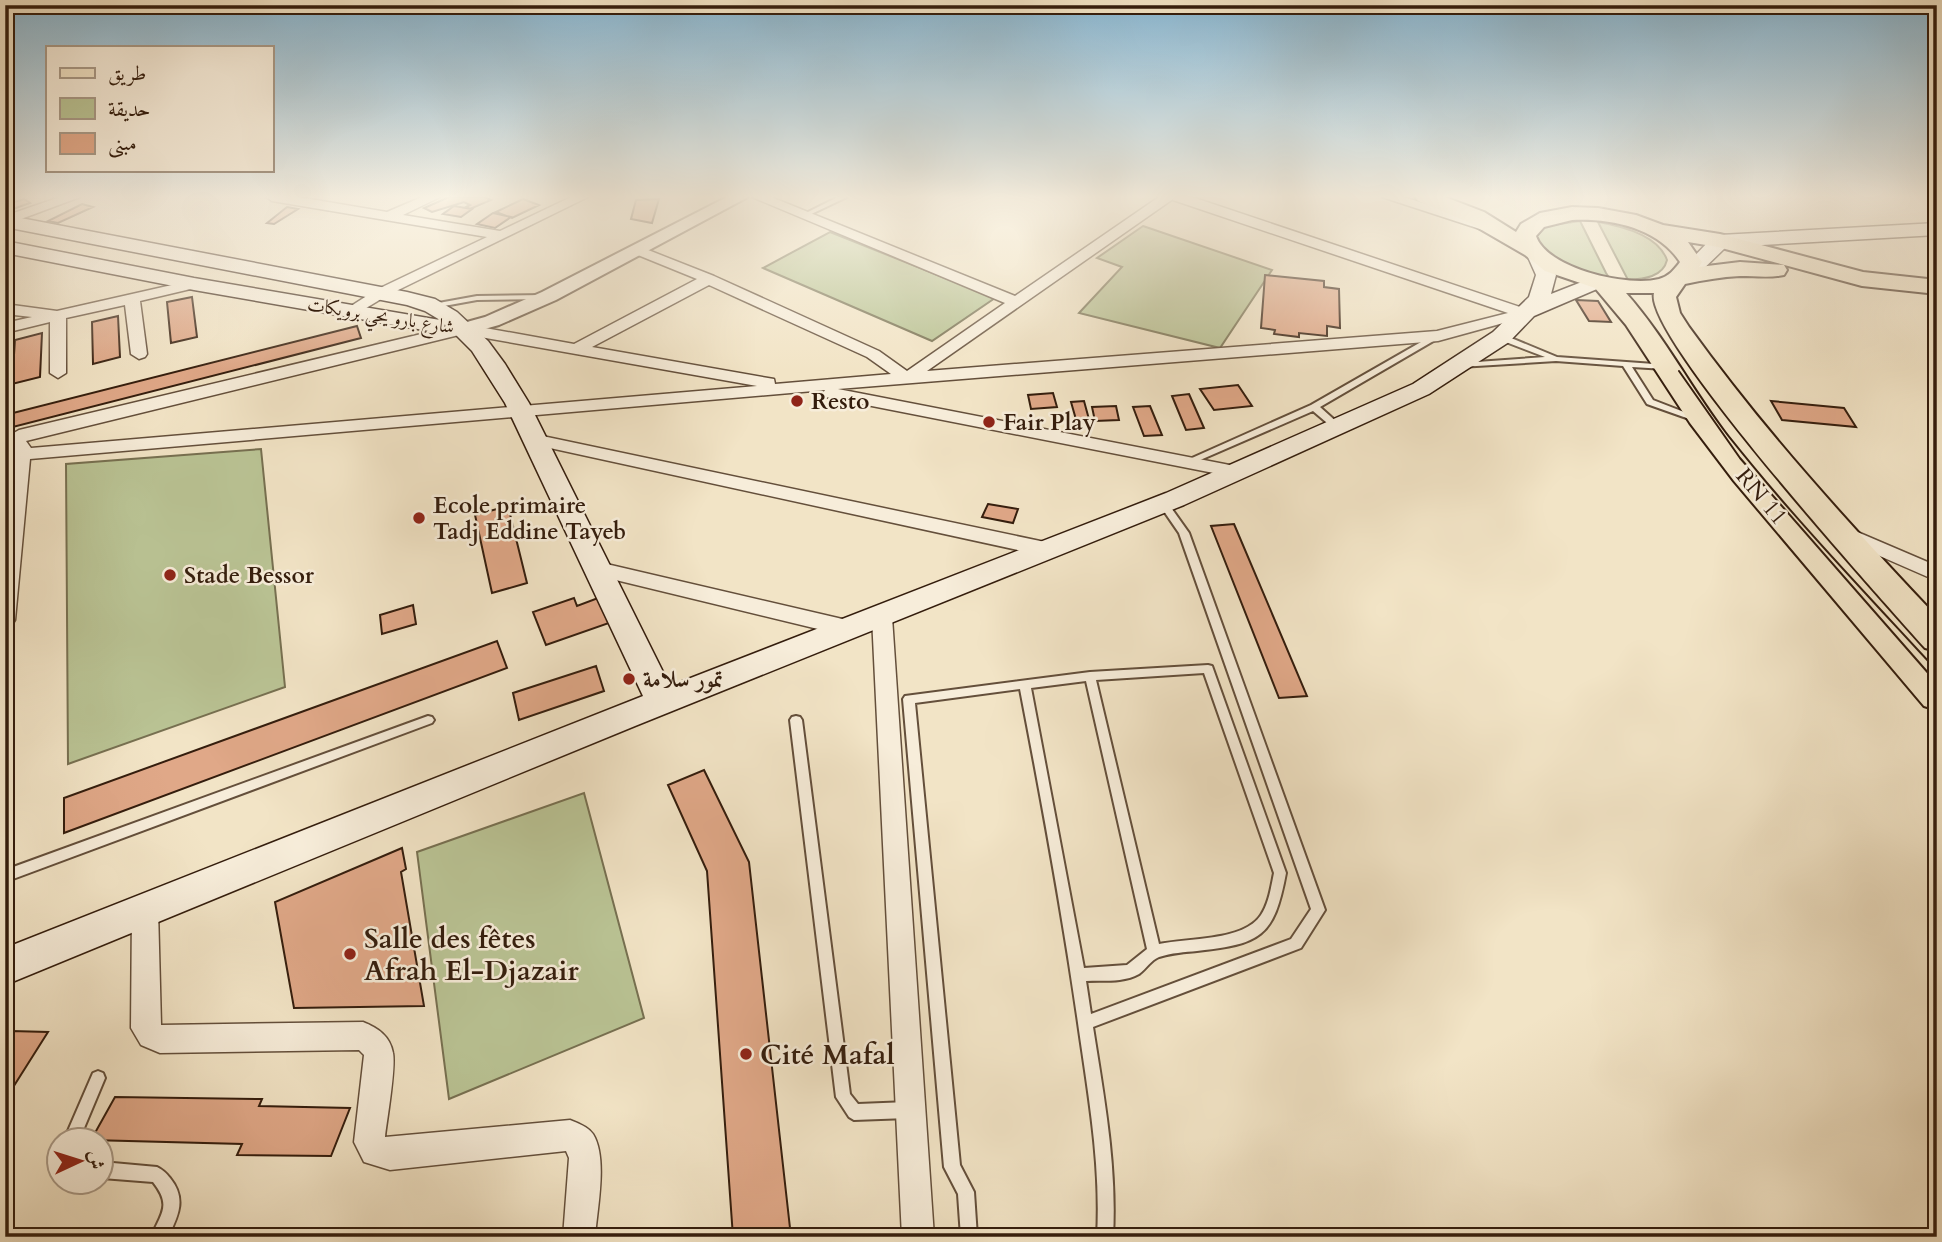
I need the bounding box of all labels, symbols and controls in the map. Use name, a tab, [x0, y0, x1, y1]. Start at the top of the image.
legend	[46, 46, 273, 172]
text: طريق	[108, 59, 146, 88]
text: حديقة	[108, 95, 151, 124]
text: مبنى	[108, 129, 137, 158]
street label: شارع بارو يحي برويكات	[305, 292, 456, 345]
place label: Resto	[811, 386, 869, 417]
marker: Resto	[789, 393, 805, 409]
place label: Fair Play	[1003, 407, 1096, 438]
marker: Fair Play	[981, 414, 997, 430]
street label: RN 11	[1729, 461, 1794, 531]
place label: Ecole primaire Tadj Eddine Tayeb	[433, 490, 626, 547]
marker: Ecole primaire Tadj Eddine Tayeb	[411, 510, 427, 526]
place label: Stade Bessor	[184, 560, 315, 591]
marker: Stade Bessor	[162, 567, 178, 583]
place label: تمور سلامة	[643, 664, 723, 695]
marker: تمور سلامة	[621, 671, 637, 687]
place label: Salle des fêtes Afrah El-Djazair	[364, 920, 579, 990]
marker: Salle des fêtes Afrah El-Djazair	[342, 946, 358, 962]
place label: Cité Mafal	[760, 1036, 895, 1074]
marker: Cité Mafal	[738, 1046, 754, 1062]
north arrow	[46, 1126, 116, 1196]
text: ش	[82, 1150, 110, 1170]

